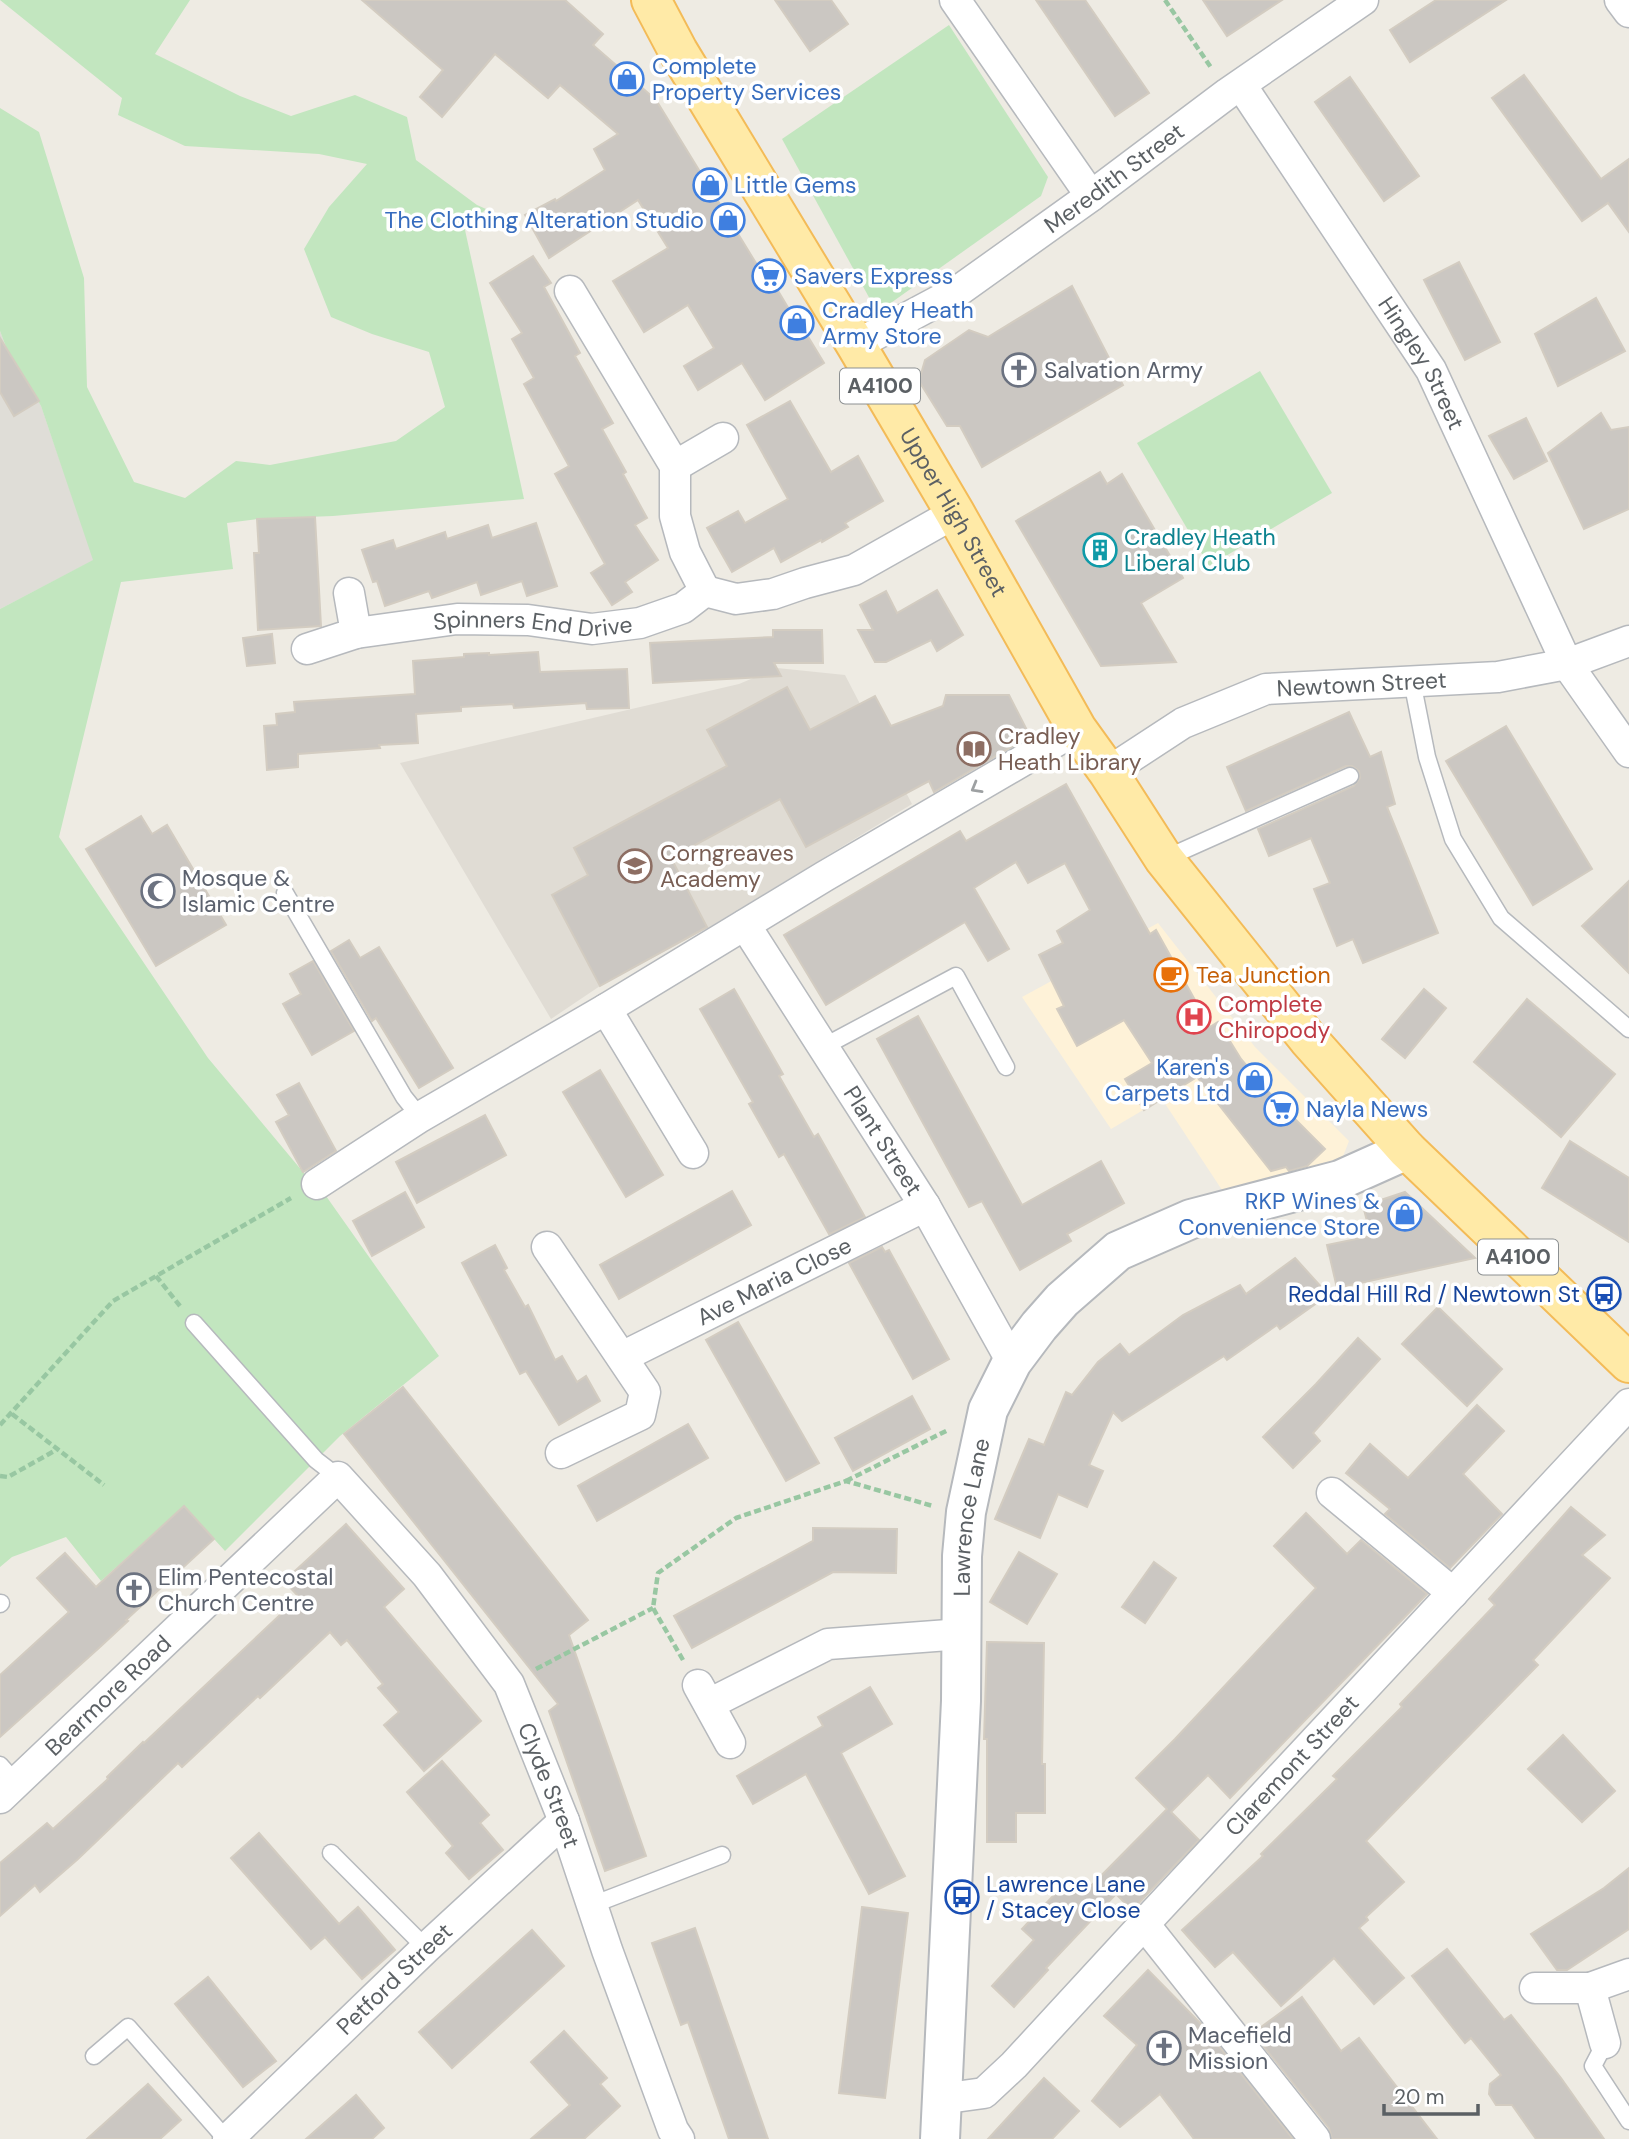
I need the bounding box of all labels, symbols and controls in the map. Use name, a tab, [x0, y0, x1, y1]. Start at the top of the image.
place label: Complete Property Services	[652, 51, 841, 107]
shop icon: Complete Property Services	[608, 60, 646, 98]
street label: Meredith Street	[1038, 116, 1190, 240]
shop icon: Little Gems	[691, 166, 729, 204]
place label: Little Gems	[734, 170, 857, 200]
shop icon: The Clothing Alteration Studio	[709, 201, 747, 239]
place label: The Clothing Alteration Studio	[385, 205, 704, 235]
supermarket icon: Savers Express	[750, 257, 788, 295]
place label: Savers Express	[794, 261, 953, 291]
street label: Hingley Street	[1371, 291, 1472, 434]
place label: Cradley Heath Army Store	[822, 295, 974, 351]
shop icon: Cradley Heath Army Store	[778, 304, 816, 342]
church icon: Salvation Army	[1000, 351, 1038, 389]
place label: Salvation Army	[1044, 355, 1203, 385]
road number: A4100	[840, 368, 920, 404]
street label: Upper High Street	[893, 422, 1014, 602]
place label: Cradley Heath Liberal Club	[1124, 522, 1276, 578]
building icon: Cradley Heath Liberal Club	[1081, 531, 1119, 569]
street label: Spinners End Drive	[431, 604, 634, 644]
street label: Newtown Street	[1276, 665, 1447, 703]
place label: Cradley Heath Library	[998, 721, 1142, 777]
library icon: Cradley Heath Library	[955, 730, 993, 768]
one-way arrow	[970, 780, 983, 793]
place label: Corngreaves Academy	[660, 838, 794, 894]
school or university icon: Corngreaves Academy	[616, 847, 654, 885]
place label: Mosque & Islamic Centre	[182, 863, 335, 919]
mosque icon: Mosque & Islamic Centre	[139, 872, 177, 910]
cafe icon: Tea Junction	[1152, 956, 1190, 994]
place label: Tea Junction	[1196, 960, 1331, 990]
place label: Complete Chiropody	[1218, 989, 1330, 1045]
hospital icon: Complete Chiropody	[1175, 998, 1213, 1036]
place label: Karen's Carpets Ltd	[1105, 1052, 1230, 1108]
shop icon: Karen's Carpets Ltd	[1236, 1061, 1274, 1099]
street label: Plant Street	[837, 1080, 929, 1201]
supermarket icon: Nayla News	[1262, 1090, 1300, 1128]
place label: Nayla News	[1306, 1094, 1428, 1124]
place label: RKP Wines & Convenience Store	[1178, 1186, 1380, 1242]
shop icon: RKP Wines & Convenience Store	[1386, 1195, 1424, 1233]
street label: Ave Maria Close	[692, 1230, 857, 1332]
road number: A4100	[1478, 1240, 1558, 1274]
bus stop icon: Reddal Hill Rd / Newtown St	[1585, 1275, 1623, 1313]
place label: Reddal Hill Rd / Newtown St	[1288, 1279, 1580, 1309]
street label: Lawrence Lane	[947, 1435, 997, 1596]
place label: Elim Pentecostal Church Centre	[158, 1562, 333, 1618]
church icon: Elim Pentecostal Church Centre	[115, 1571, 153, 1609]
street label: Bearmore Road	[39, 1628, 177, 1762]
street label: Claremont Street	[1218, 1688, 1365, 1843]
street label: Clyde Street	[511, 1718, 587, 1852]
place label: Lawrence Lane / Stacey Close	[986, 1869, 1146, 1925]
bus stop icon: Lawrence Lane / Stacey Close	[943, 1878, 981, 1916]
street label: Petford Street	[330, 1916, 459, 2041]
place label: Macefield Mission	[1188, 2020, 1292, 2076]
church icon: Macefield Mission	[1145, 2029, 1183, 2067]
scale bar	[1384, 2072, 1478, 2116]
text: 20 m	[1394, 2083, 1445, 2111]

